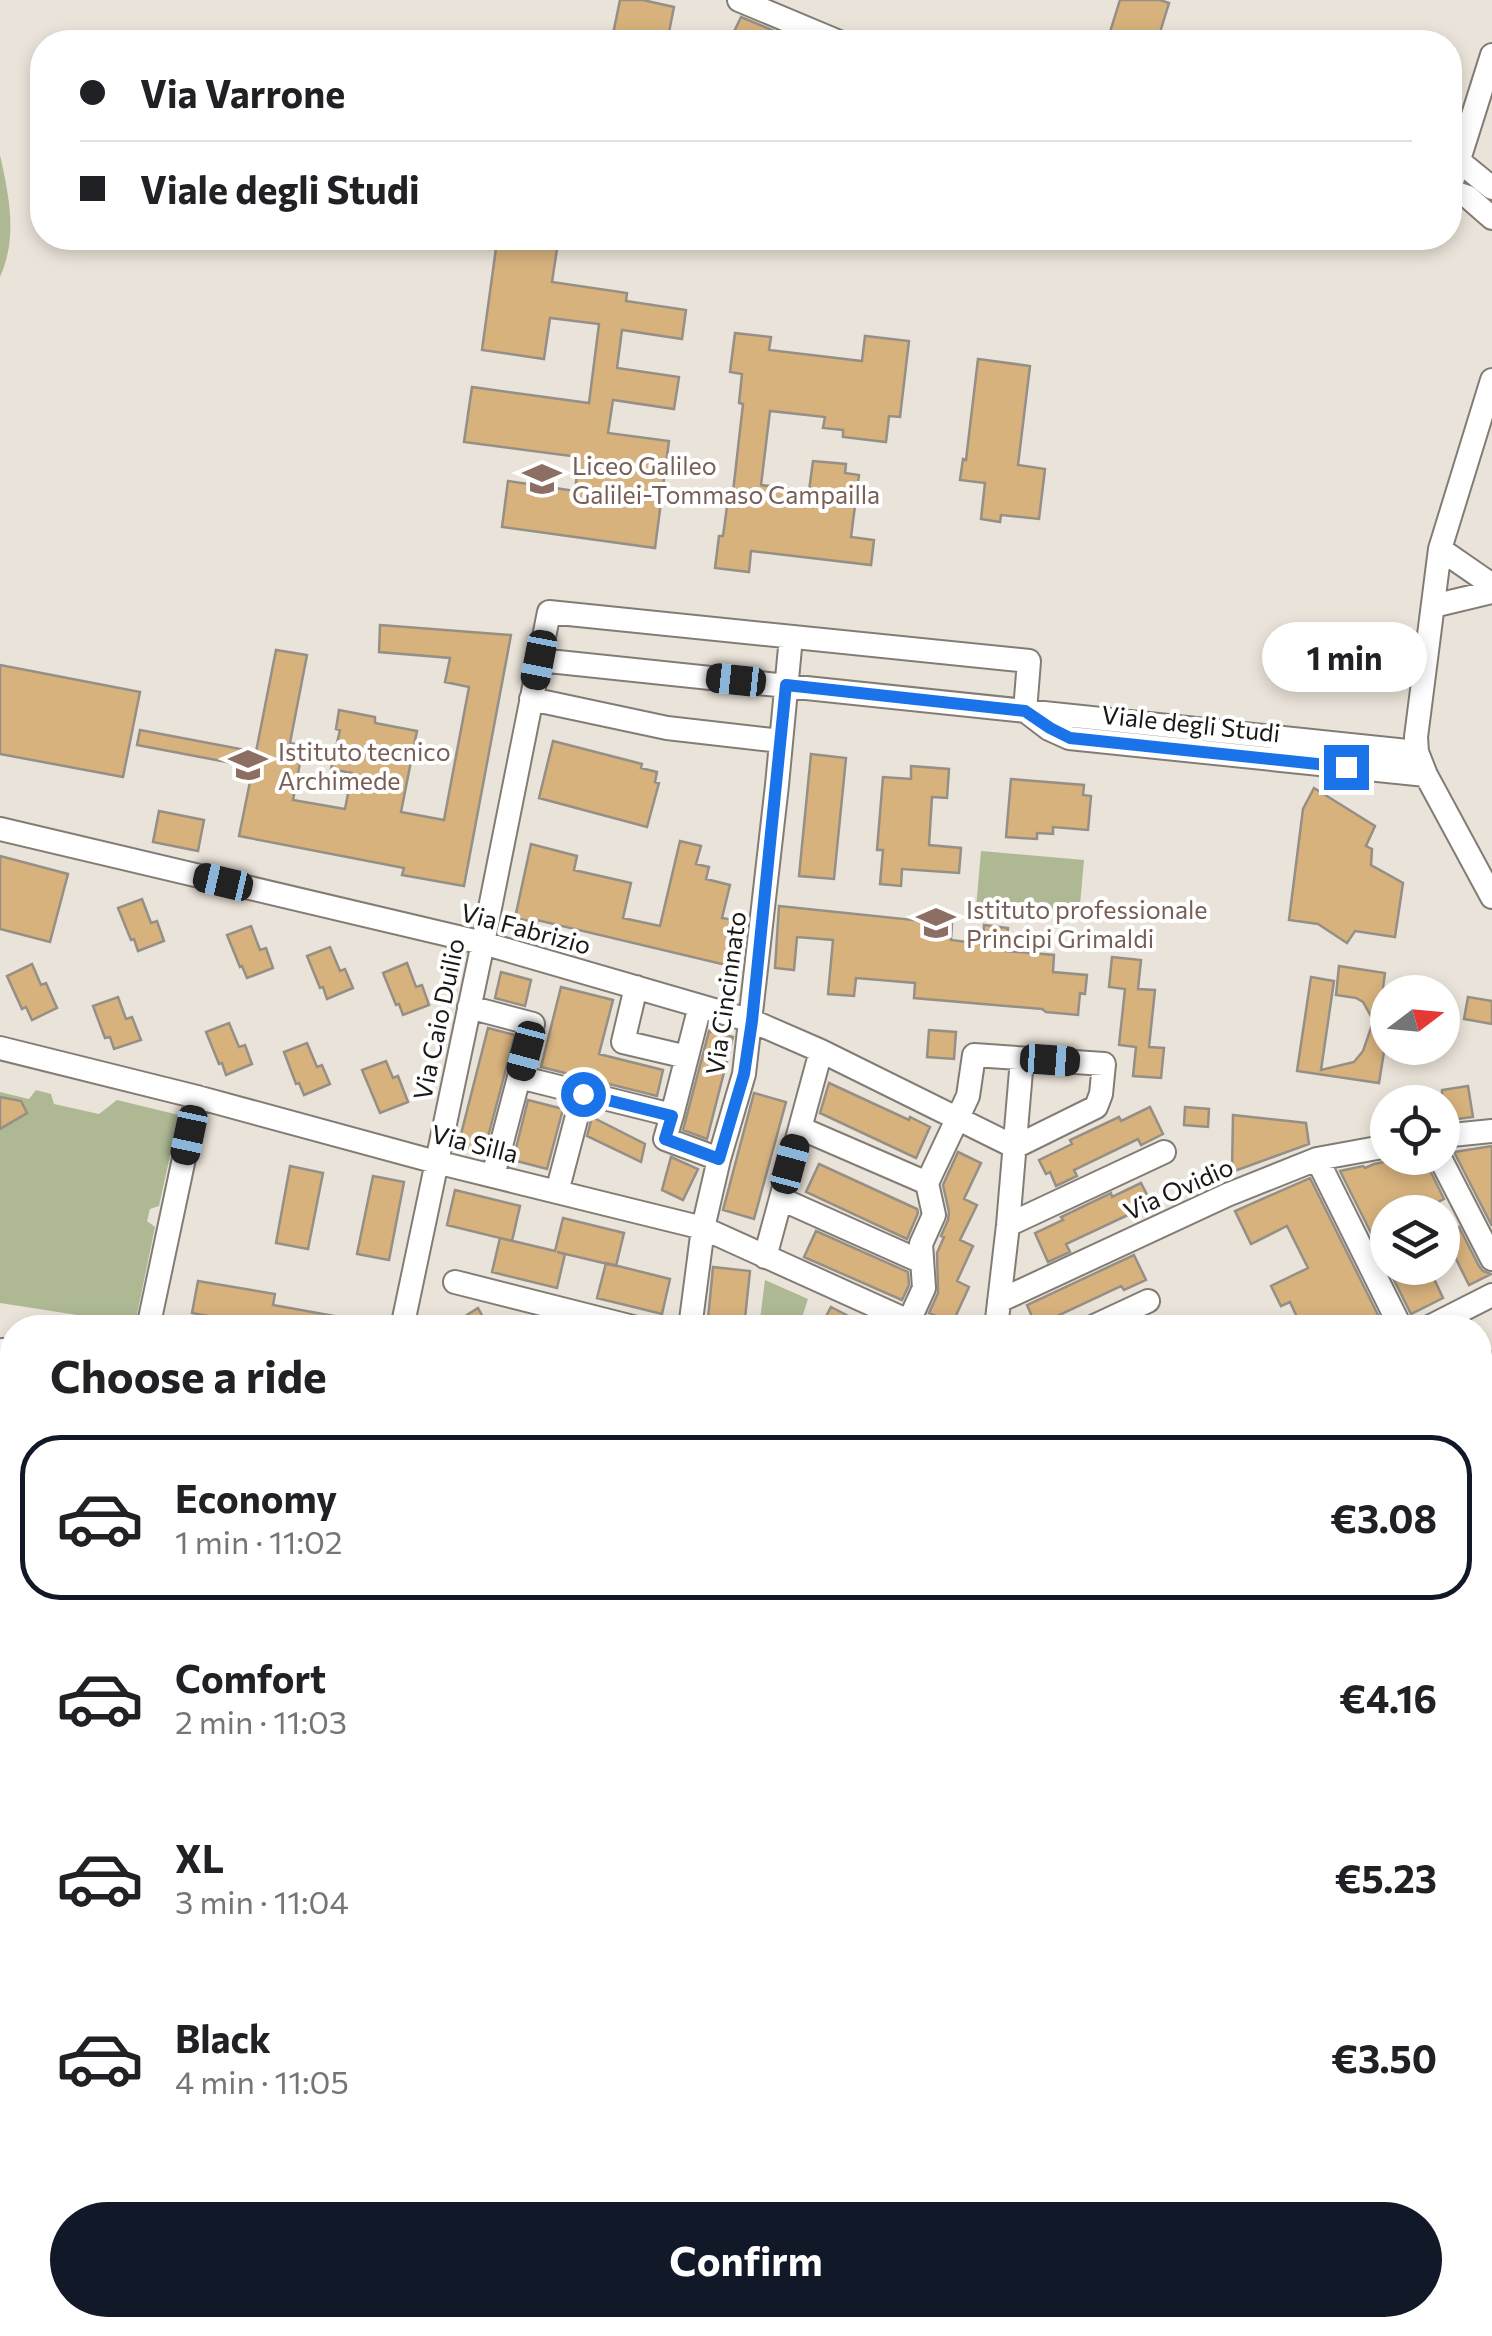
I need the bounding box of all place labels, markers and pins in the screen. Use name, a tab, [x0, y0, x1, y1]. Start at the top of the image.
place label: Liceo Galileo Galilei-Tommaso Campailla	[572, 450, 880, 509]
school or university icon: Liceo Galileo Galilei-Tommaso Campailla	[521, 458, 563, 500]
place label: Istituto tecnico Archimede	[278, 736, 451, 795]
school or university icon: Istituto tecnico Archimede	[227, 744, 269, 786]
place label: Istituto professionale Principi Grimaldi	[966, 894, 1208, 953]
school or university icon: Istituto professionale Principi Grimaldi	[915, 902, 957, 944]

